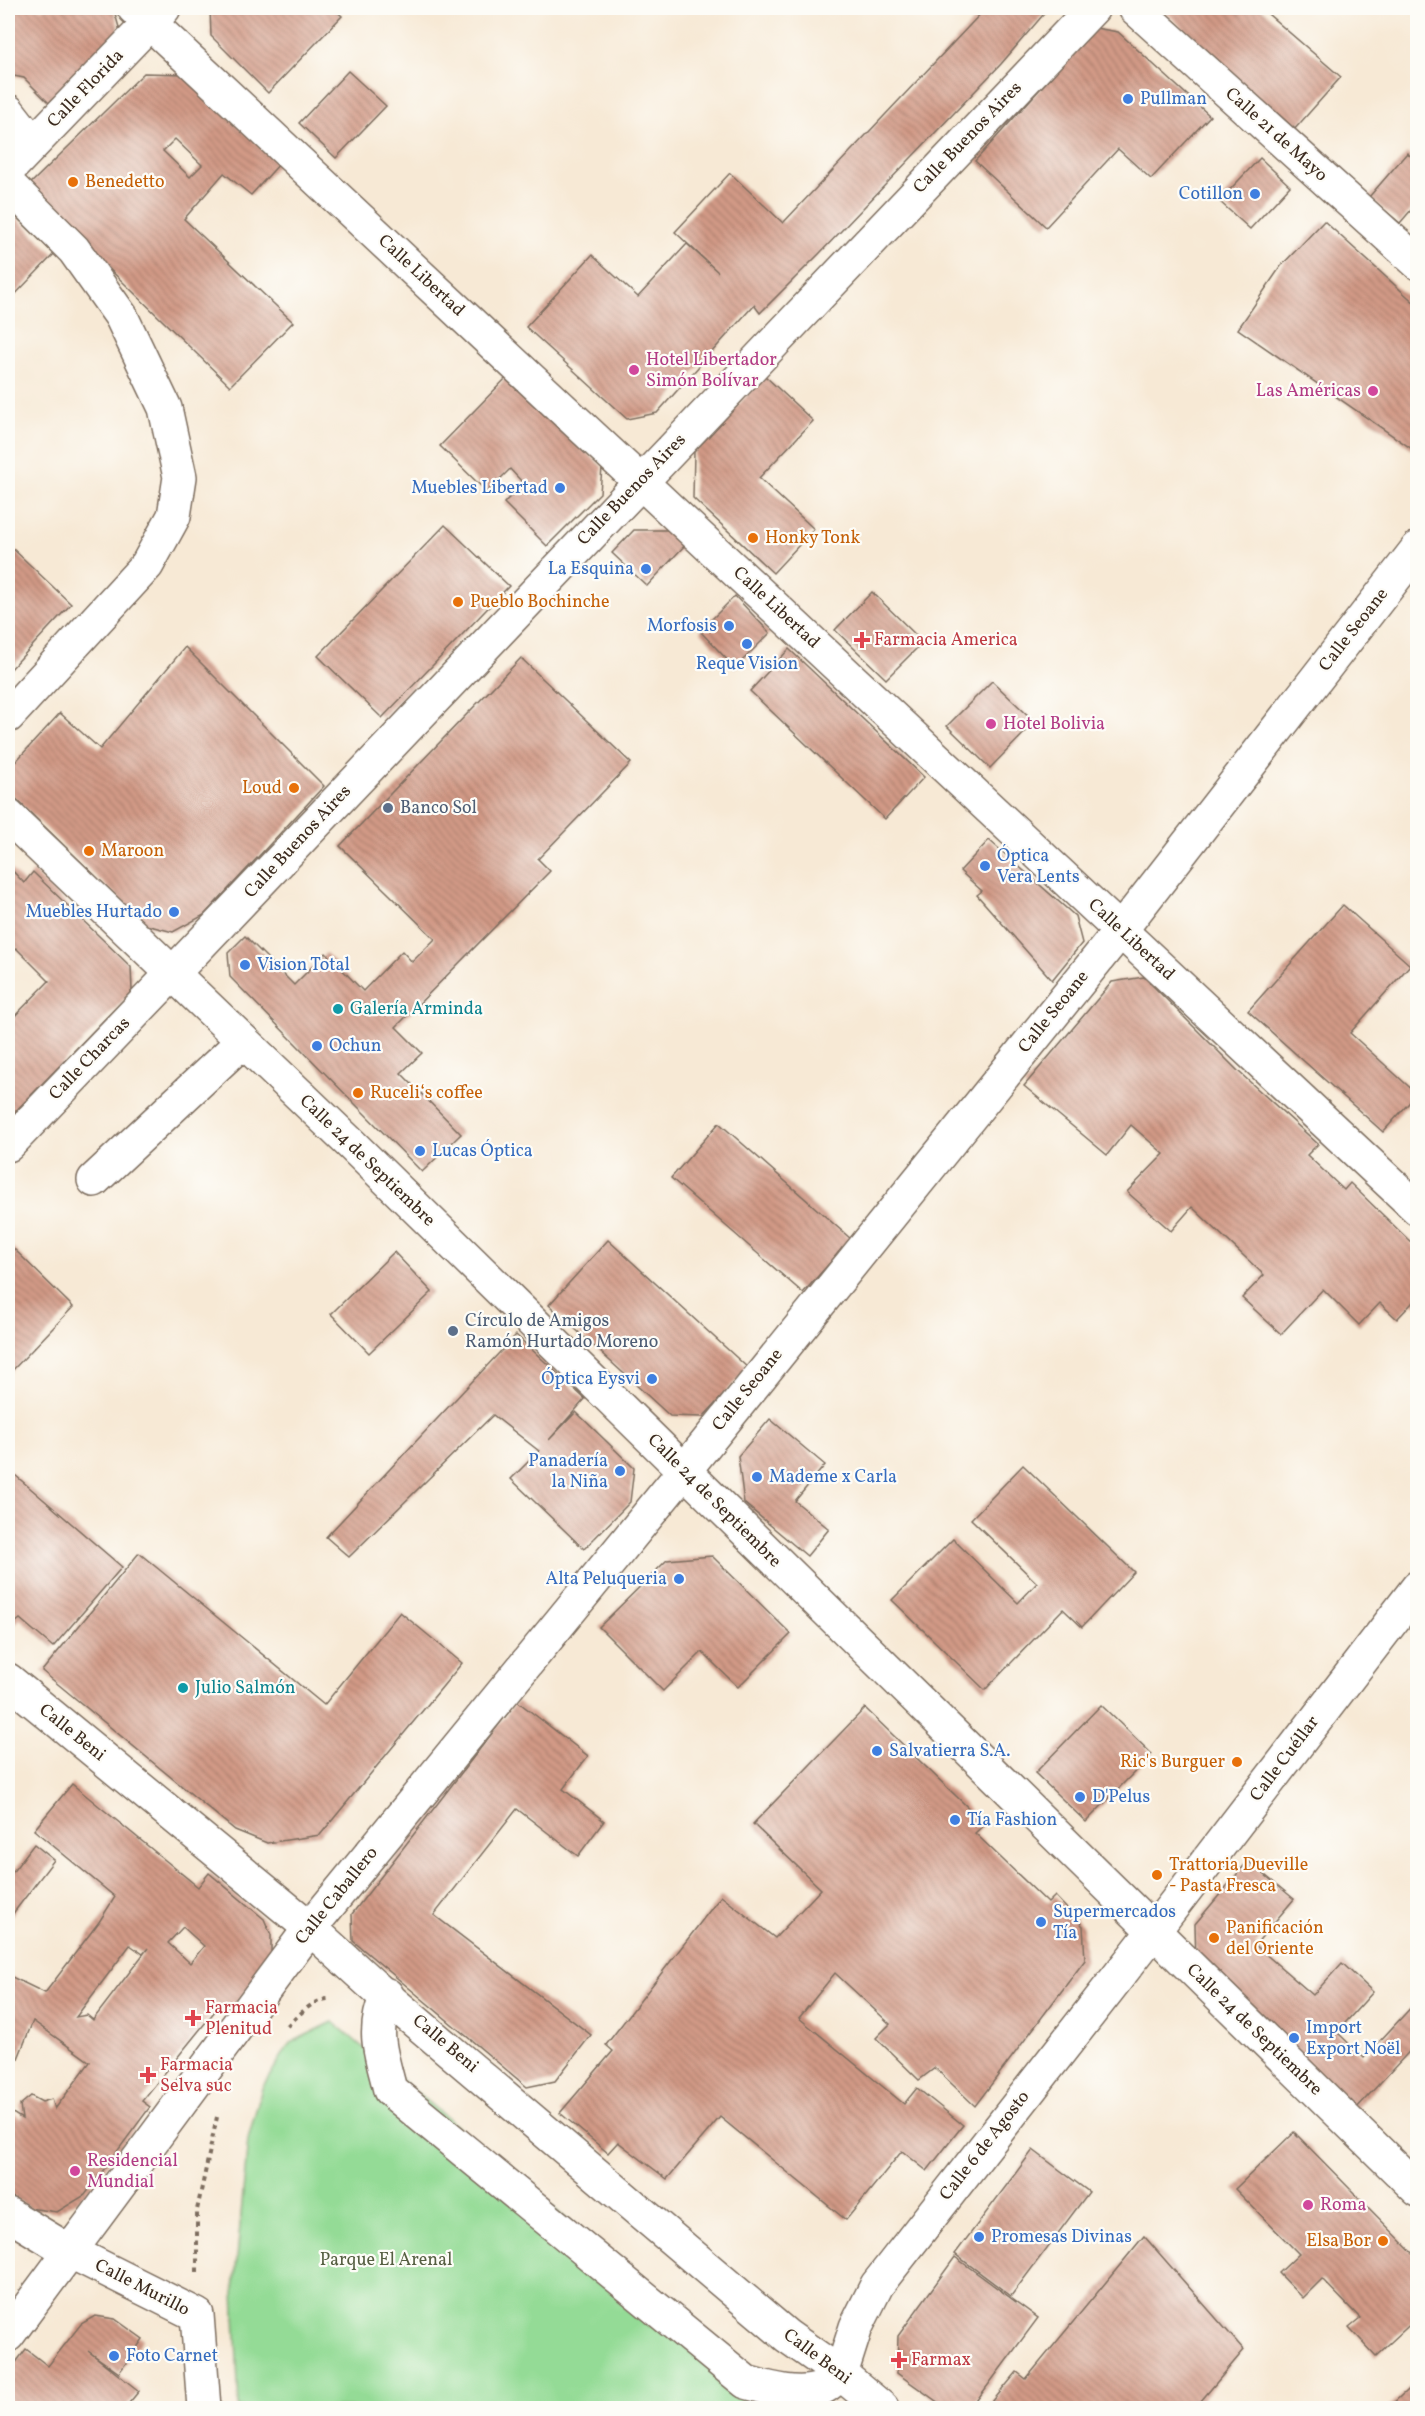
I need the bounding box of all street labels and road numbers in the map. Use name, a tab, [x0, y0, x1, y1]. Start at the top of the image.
street label: Calle Florida	[42, 44, 130, 134]
street label: Calle Buenos Aires	[908, 76, 1028, 200]
street label: Calle 21 de Mayo	[1219, 82, 1333, 188]
street label: Calle Libertad	[372, 229, 470, 323]
street label: Calle Buenos Aires	[572, 428, 692, 552]
street label: Calle Libertad	[727, 561, 825, 655]
street label: Calle Seoane	[1313, 583, 1395, 677]
street label: Calle Buenos Aires	[239, 780, 357, 904]
street label: Calle Libertad	[1082, 893, 1180, 987]
street label: Calle Seoane	[1013, 965, 1095, 1059]
street label: Calle Charcas	[44, 1012, 136, 1106]
street label: Calle 24 de Septiembre	[293, 1089, 441, 1233]
street label: Calle Seoane	[707, 1343, 789, 1437]
street label: Calle 24 de Septiembre	[641, 1428, 787, 1574]
street label: Calle Beni	[33, 1698, 111, 1768]
street label: Calle Cuéllar	[1245, 1711, 1326, 1807]
street label: Calle Caballero	[290, 1842, 384, 1950]
street label: Calle 24 de Septiembre	[1180, 1958, 1328, 2102]
street label: Calle Beni	[407, 2009, 483, 2079]
street label: Calle 6 de Agosto	[934, 2086, 1036, 2206]
street label: Calle Murillo	[90, 2253, 194, 2323]
street label: Calle Beni	[778, 2323, 856, 2391]

